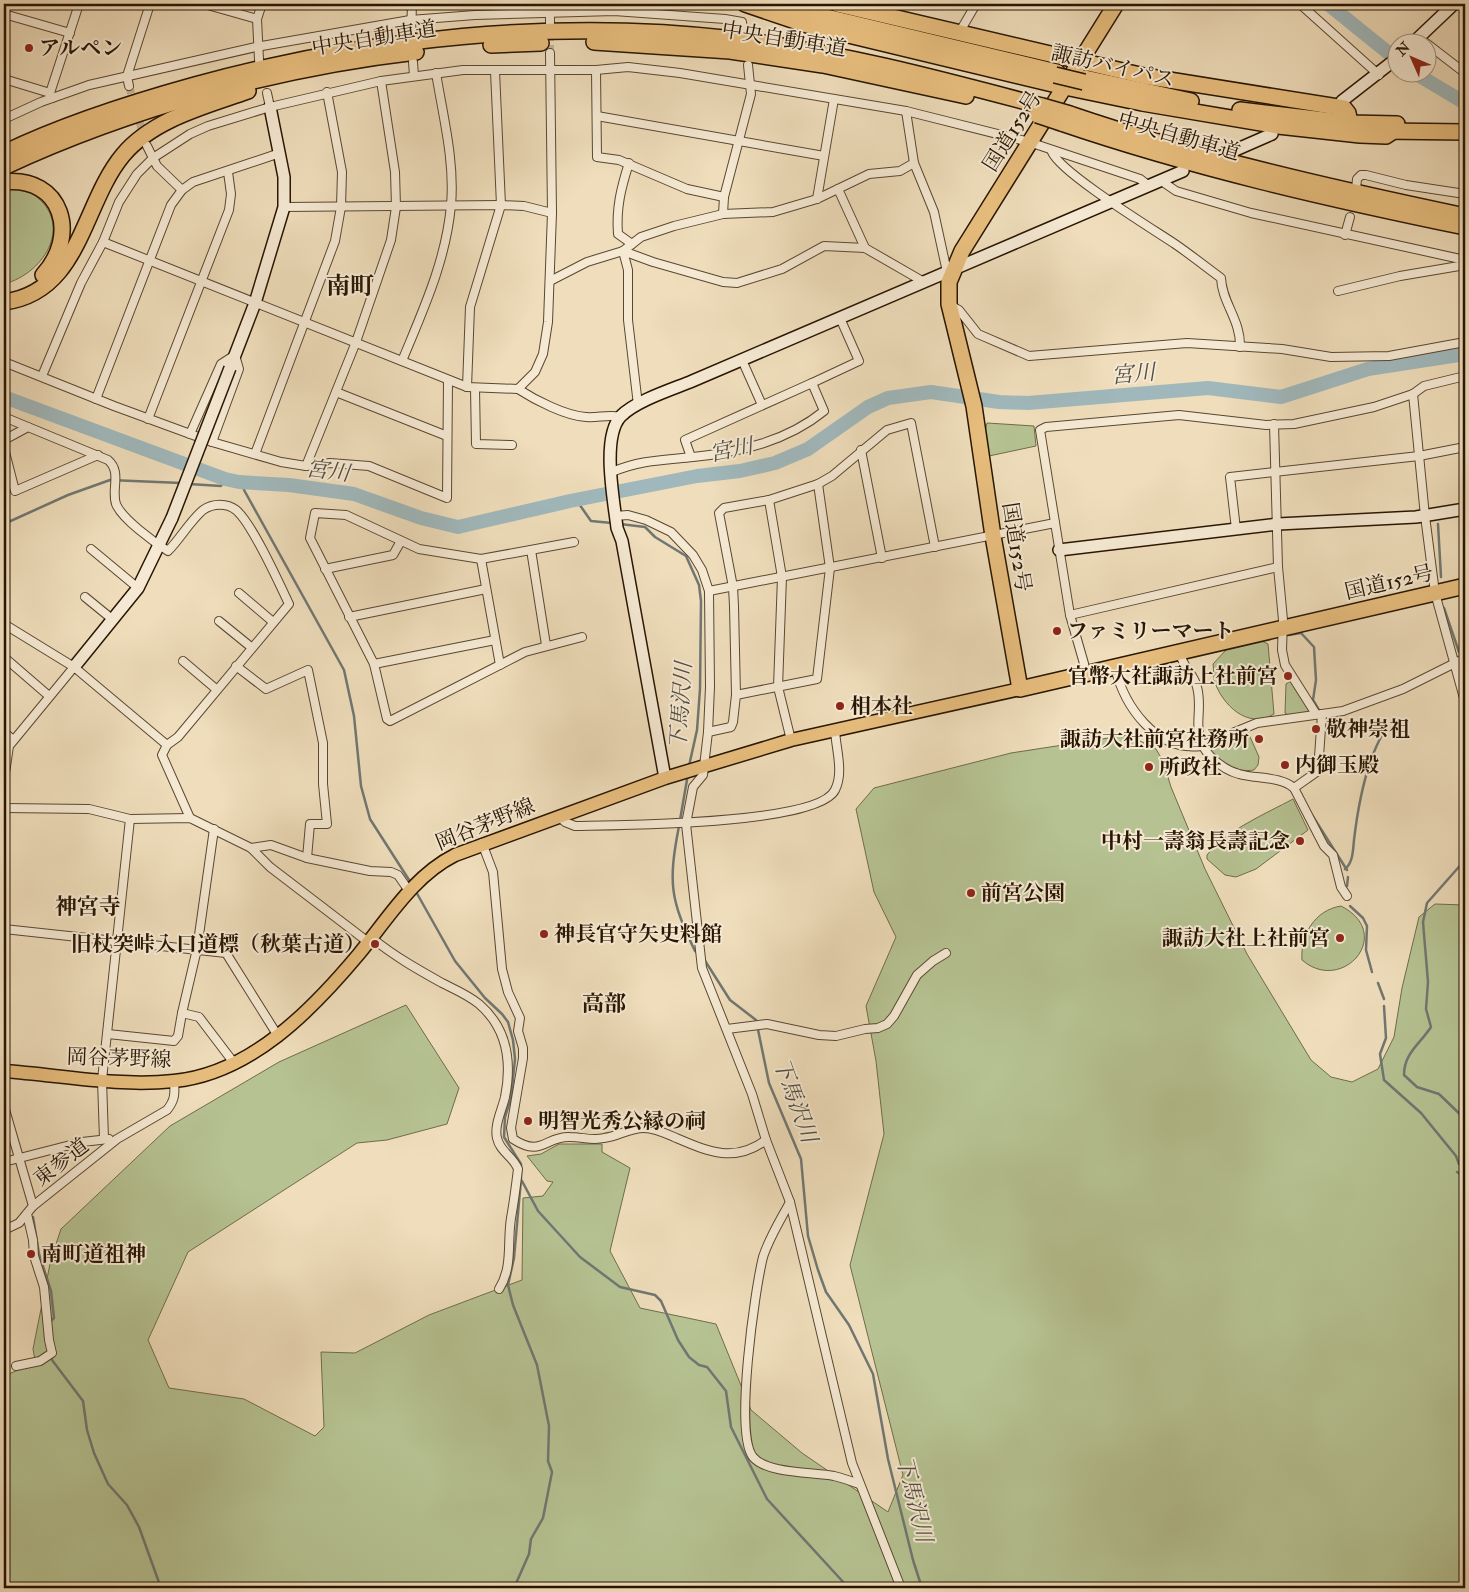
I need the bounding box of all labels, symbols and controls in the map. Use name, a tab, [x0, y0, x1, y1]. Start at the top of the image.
street label: 中央自動車道	[310, 15, 438, 62]
street label: 中央自動車道	[720, 16, 848, 63]
north arrow	[1386, 32, 1436, 82]
place label: アルペン	[39, 35, 122, 62]
text: N	[1392, 38, 1414, 60]
street label: 諏訪バイパス	[1049, 39, 1177, 94]
marker: アルペン	[23, 42, 35, 54]
street label: 国道152号	[977, 86, 1048, 177]
street label: 中央自動車道	[1115, 106, 1243, 167]
district label: 南町	[326, 271, 374, 302]
water label: 宮川	[1110, 358, 1158, 390]
water label: 宮川	[707, 432, 757, 468]
water label: 宮川	[304, 454, 353, 488]
street label: 国道152号	[996, 500, 1037, 594]
street label: 国道152号	[1342, 559, 1436, 606]
place label: ファミリーマート	[1067, 618, 1235, 645]
marker: ファミリーマート	[1051, 625, 1063, 637]
water label: 下馬沢川	[664, 659, 698, 751]
place label: 官幣大社諏訪上社前宮	[1068, 663, 1278, 690]
marker: 官幣大社諏訪上社前宮	[1282, 670, 1294, 682]
place label: 相本社	[850, 693, 913, 720]
marker: 相本社	[834, 700, 846, 712]
place label: 敬神崇祖	[1326, 716, 1410, 743]
marker: 敬神崇祖	[1310, 723, 1322, 735]
place label: 諏訪大社前宮社務所	[1060, 726, 1249, 753]
marker: 諏訪大社前宮社務所	[1253, 733, 1265, 745]
place label: 内御玉殿	[1295, 752, 1379, 779]
place label: 所政社	[1159, 754, 1222, 781]
marker: 内御玉殿	[1279, 759, 1291, 771]
marker: 所政社	[1143, 761, 1155, 773]
street label: 岡谷茅野線	[431, 792, 539, 857]
place label: 中村一壽翁長壽記念	[1101, 828, 1290, 855]
marker: 中村一壽翁長壽記念	[1294, 835, 1306, 847]
place label: 前宮公園	[981, 880, 1065, 907]
marker: 前宮公園	[965, 887, 977, 899]
district label: 神宮寺	[55, 893, 121, 921]
place label: 神長官守矢史料館	[554, 921, 722, 948]
place label: 諏訪大社上社前宮	[1162, 925, 1330, 952]
marker: 神長官守矢史料館	[538, 928, 550, 940]
place label: 旧杖突峠入口道標（秋葉古道）	[71, 931, 365, 958]
marker: 諏訪大社上社前宮	[1334, 932, 1346, 944]
marker: 旧杖突峠入口道標（秋葉古道）	[369, 938, 381, 950]
district label: 高部	[582, 990, 626, 1018]
street label: 岡谷茅野線	[66, 1043, 172, 1074]
water label: 下馬沢川	[767, 1054, 824, 1148]
place label: 明智光秀公縁の祠	[538, 1108, 706, 1135]
marker: 明智光秀公縁の祠	[522, 1115, 534, 1127]
street label: 東参道	[28, 1132, 94, 1192]
place label: 南町道祖神	[41, 1241, 146, 1268]
marker: 南町道祖神	[25, 1248, 37, 1260]
water label: 下馬沢川	[890, 1453, 939, 1547]

